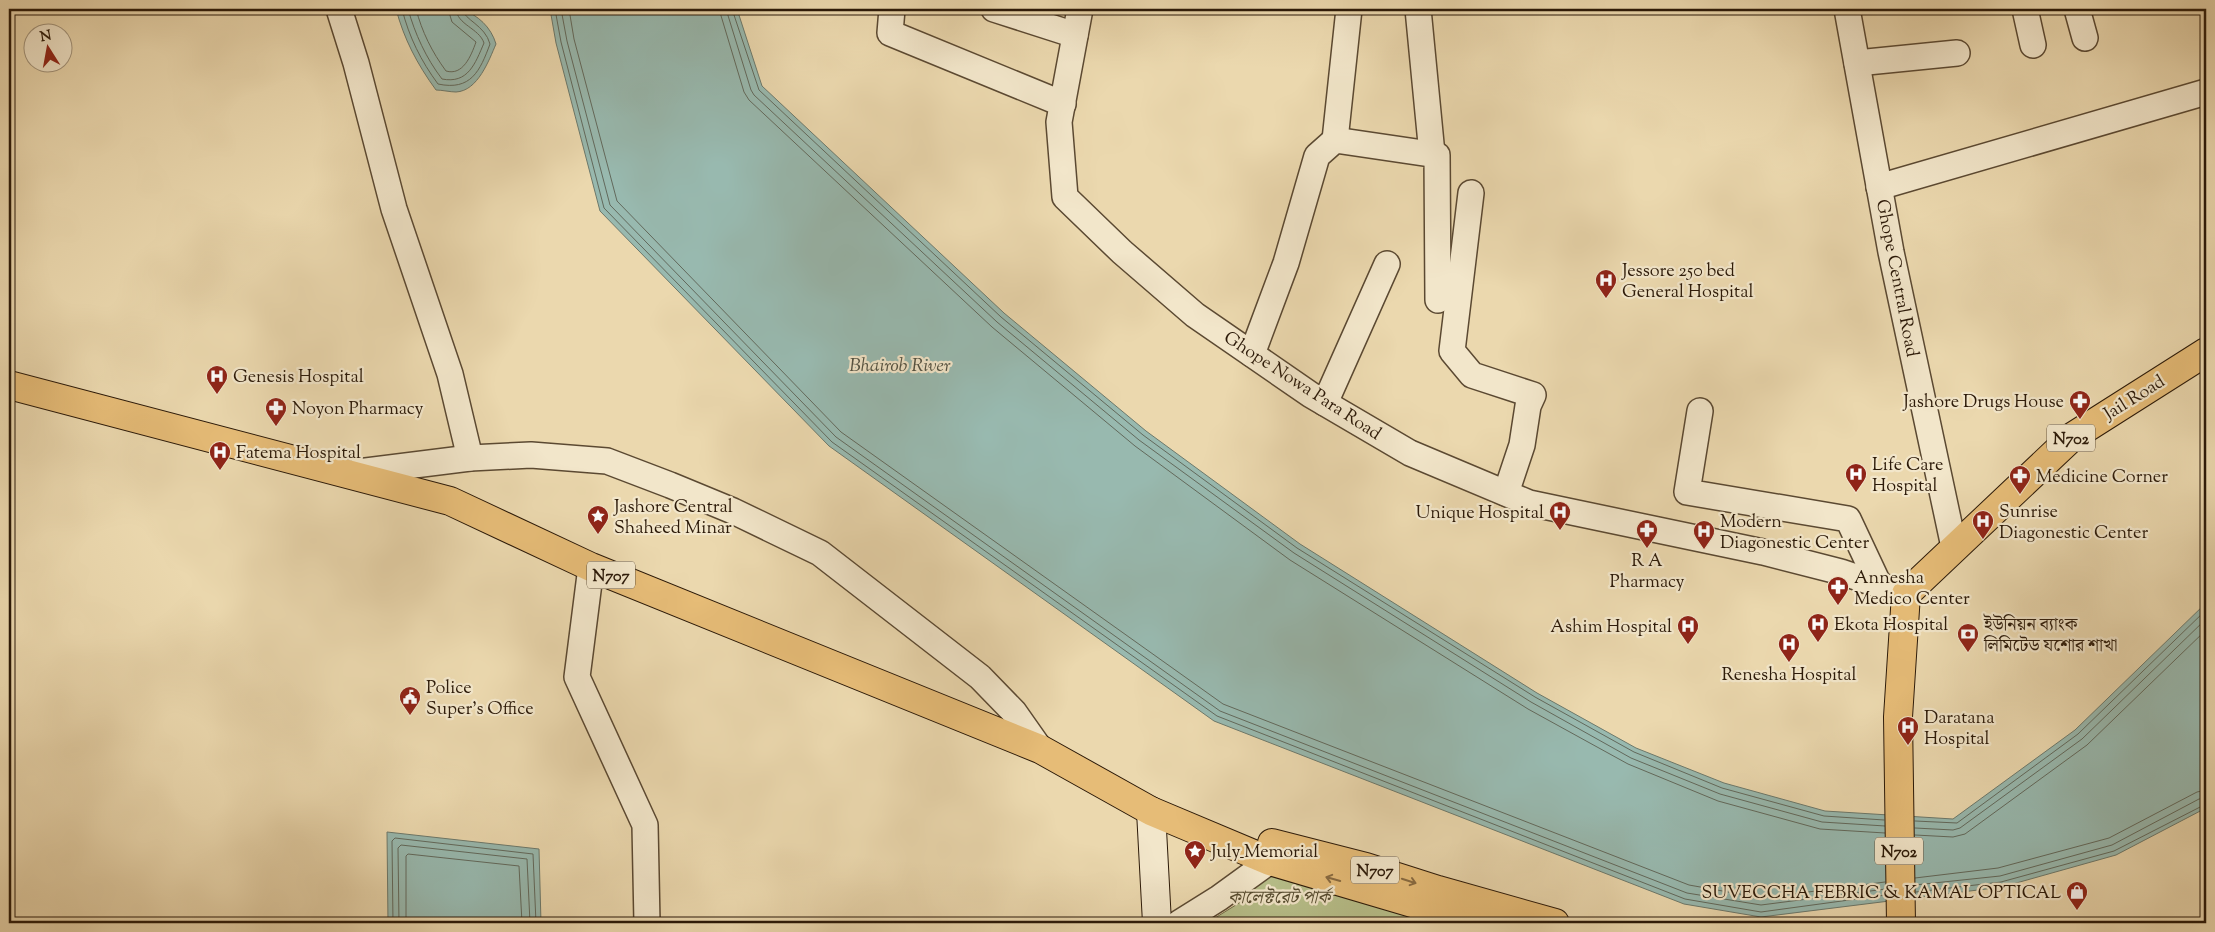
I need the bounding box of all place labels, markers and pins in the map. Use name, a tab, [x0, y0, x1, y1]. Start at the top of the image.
place label: Jessore 250 bed General Hospital	[1621, 259, 1754, 306]
hospital icon: Jessore 250 bed General Hospital	[1594, 268, 1618, 299]
hospital icon: Genesis Hospital	[205, 364, 229, 395]
place label: Genesis Hospital	[233, 365, 364, 391]
pharmacy icon: Jashore Drugs House	[2068, 389, 2092, 420]
place label: Jashore Drugs House	[1902, 390, 2064, 416]
pharmacy icon: Noyon Pharmacy	[264, 396, 288, 427]
place label: Noyon Pharmacy	[292, 397, 423, 423]
hospital icon: Fatema Hospital	[208, 440, 232, 471]
place label: Fatema Hospital	[236, 441, 361, 467]
place label: Life Care Hospital	[1872, 453, 1943, 500]
hospital icon: Life Care Hospital	[1844, 462, 1868, 493]
pharmacy icon: Medicine Corner	[2008, 464, 2032, 495]
place label: Medicine Corner	[2036, 465, 2168, 491]
place label: Jashore Central Shaheed Minar	[613, 495, 733, 542]
hospital icon: Unique Hospital	[1548, 500, 1572, 531]
place label: Sunrise Diagonestic Center	[1999, 500, 2148, 547]
place label: Unique Hospital	[1416, 501, 1544, 527]
place icon: Jashore Central Shaheed Minar	[586, 504, 610, 535]
hospital icon: Sunrise Diagonestic Center	[1971, 509, 1995, 540]
place label: Modern Diagonestic Center	[1720, 510, 1869, 557]
pharmacy icon: R A Pharmacy	[1635, 518, 1659, 549]
hospital icon: Modern Diagonestic Center	[1692, 519, 1716, 550]
place label: R A Pharmacy	[1609, 549, 1685, 596]
place label: Annesha Medico Center	[1854, 566, 1970, 613]
pharmacy icon: Annesha Medico Center	[1826, 575, 1850, 606]
hospital icon: Ekota Hospital	[1806, 612, 1830, 643]
place label: Ekota Hospital	[1834, 613, 1948, 639]
place label: ইউনিয়ন ব্যাংক লিমিটেড যশোর শাখা	[1983, 613, 2117, 660]
hospital icon: Ashim Hospital	[1676, 614, 1700, 645]
place label: Ashim Hospital	[1550, 615, 1672, 641]
bank icon: ইউনিয়ন ব্যাংক লিমিটেড যশোর শাখা	[1956, 622, 1980, 653]
hospital icon: Renesha Hospital	[1777, 632, 1801, 663]
place label: Renesha Hospital	[1721, 663, 1857, 689]
place label: Police Super's Office	[426, 676, 534, 723]
public building icon: Police Super's Office	[398, 685, 422, 716]
place label: Daratana Hospital	[1924, 706, 1995, 753]
hospital icon: Daratana Hospital	[1896, 715, 1920, 746]
place icon: July_Memorial	[1183, 839, 1207, 870]
place label: July_Memorial	[1210, 840, 1318, 866]
shop icon: SUVECCHA FEBRIC & KAMAL OPTICAL	[2065, 880, 2089, 911]
place label: SUVECCHA FEBRIC & KAMAL OPTICAL	[1701, 881, 2061, 907]

